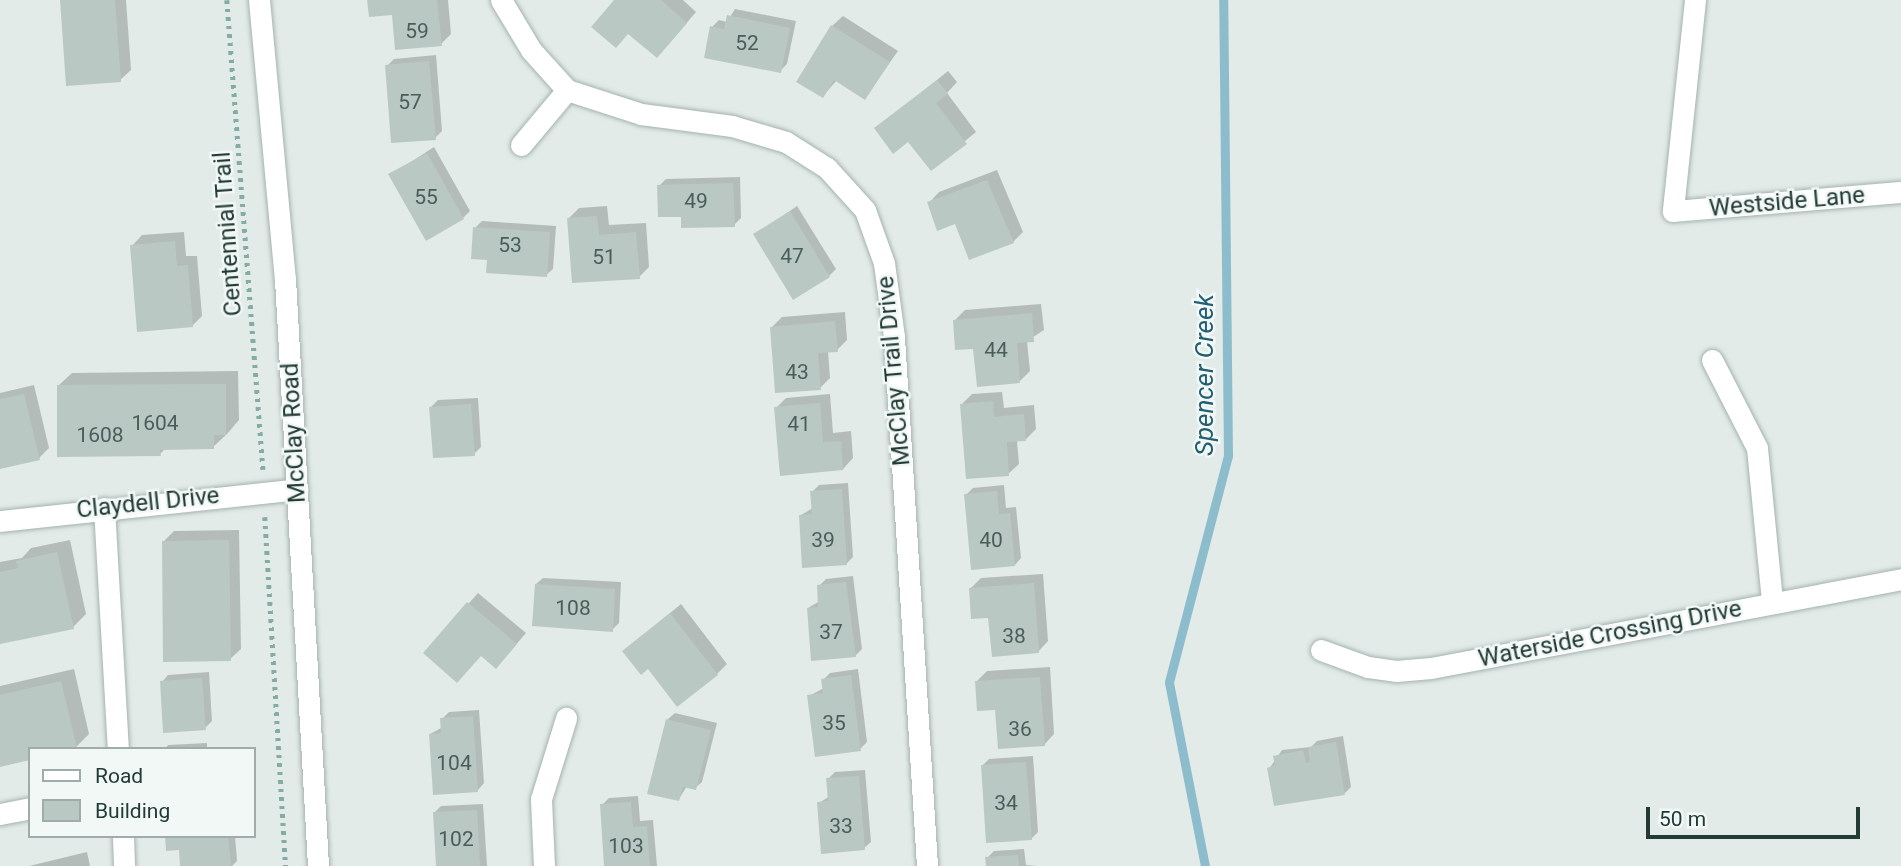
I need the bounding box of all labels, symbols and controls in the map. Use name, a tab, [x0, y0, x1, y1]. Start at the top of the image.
house number: 59	[405, 18, 429, 44]
house number: 52	[735, 30, 759, 56]
house number: 57	[398, 89, 422, 115]
street label: Centennial Trail	[208, 151, 248, 317]
street label: Westside Lane	[1708, 181, 1866, 223]
house number: 55	[414, 184, 438, 210]
house number: 49	[684, 188, 708, 214]
house number: 53	[498, 232, 522, 258]
house number: 47	[780, 243, 804, 269]
house number: 51	[592, 244, 616, 270]
street label: McClay Trail Drive	[871, 275, 917, 467]
water label: Spencer Creek	[1189, 294, 1221, 456]
house number: 44	[984, 337, 1008, 363]
house number: 43	[785, 359, 809, 385]
street label: McClay Road	[276, 362, 312, 504]
house number: 1604	[131, 410, 179, 436]
house number: 41	[787, 411, 811, 437]
house number: 1608	[76, 422, 124, 448]
street label: Claydell Drive	[75, 481, 221, 525]
house number: 39	[811, 527, 835, 553]
house number: 40	[979, 527, 1003, 553]
street label: Waterside Crossing Drive	[1476, 594, 1744, 674]
house number: 108	[555, 595, 591, 621]
house number: 37	[819, 619, 843, 645]
house number: 38	[1002, 623, 1026, 649]
house number: 35	[822, 710, 846, 736]
house number: 36	[1008, 716, 1032, 742]
legend	[28, 747, 256, 838]
house number: 104	[436, 750, 472, 776]
text: Road	[95, 764, 143, 788]
house number: 34	[994, 790, 1018, 816]
scale bar	[1649, 792, 1862, 836]
text: Building	[95, 799, 170, 823]
text: 50 m	[1659, 807, 1706, 831]
house number: 33	[829, 813, 853, 839]
house number: 102	[438, 826, 474, 852]
house number: 103	[608, 833, 644, 859]

